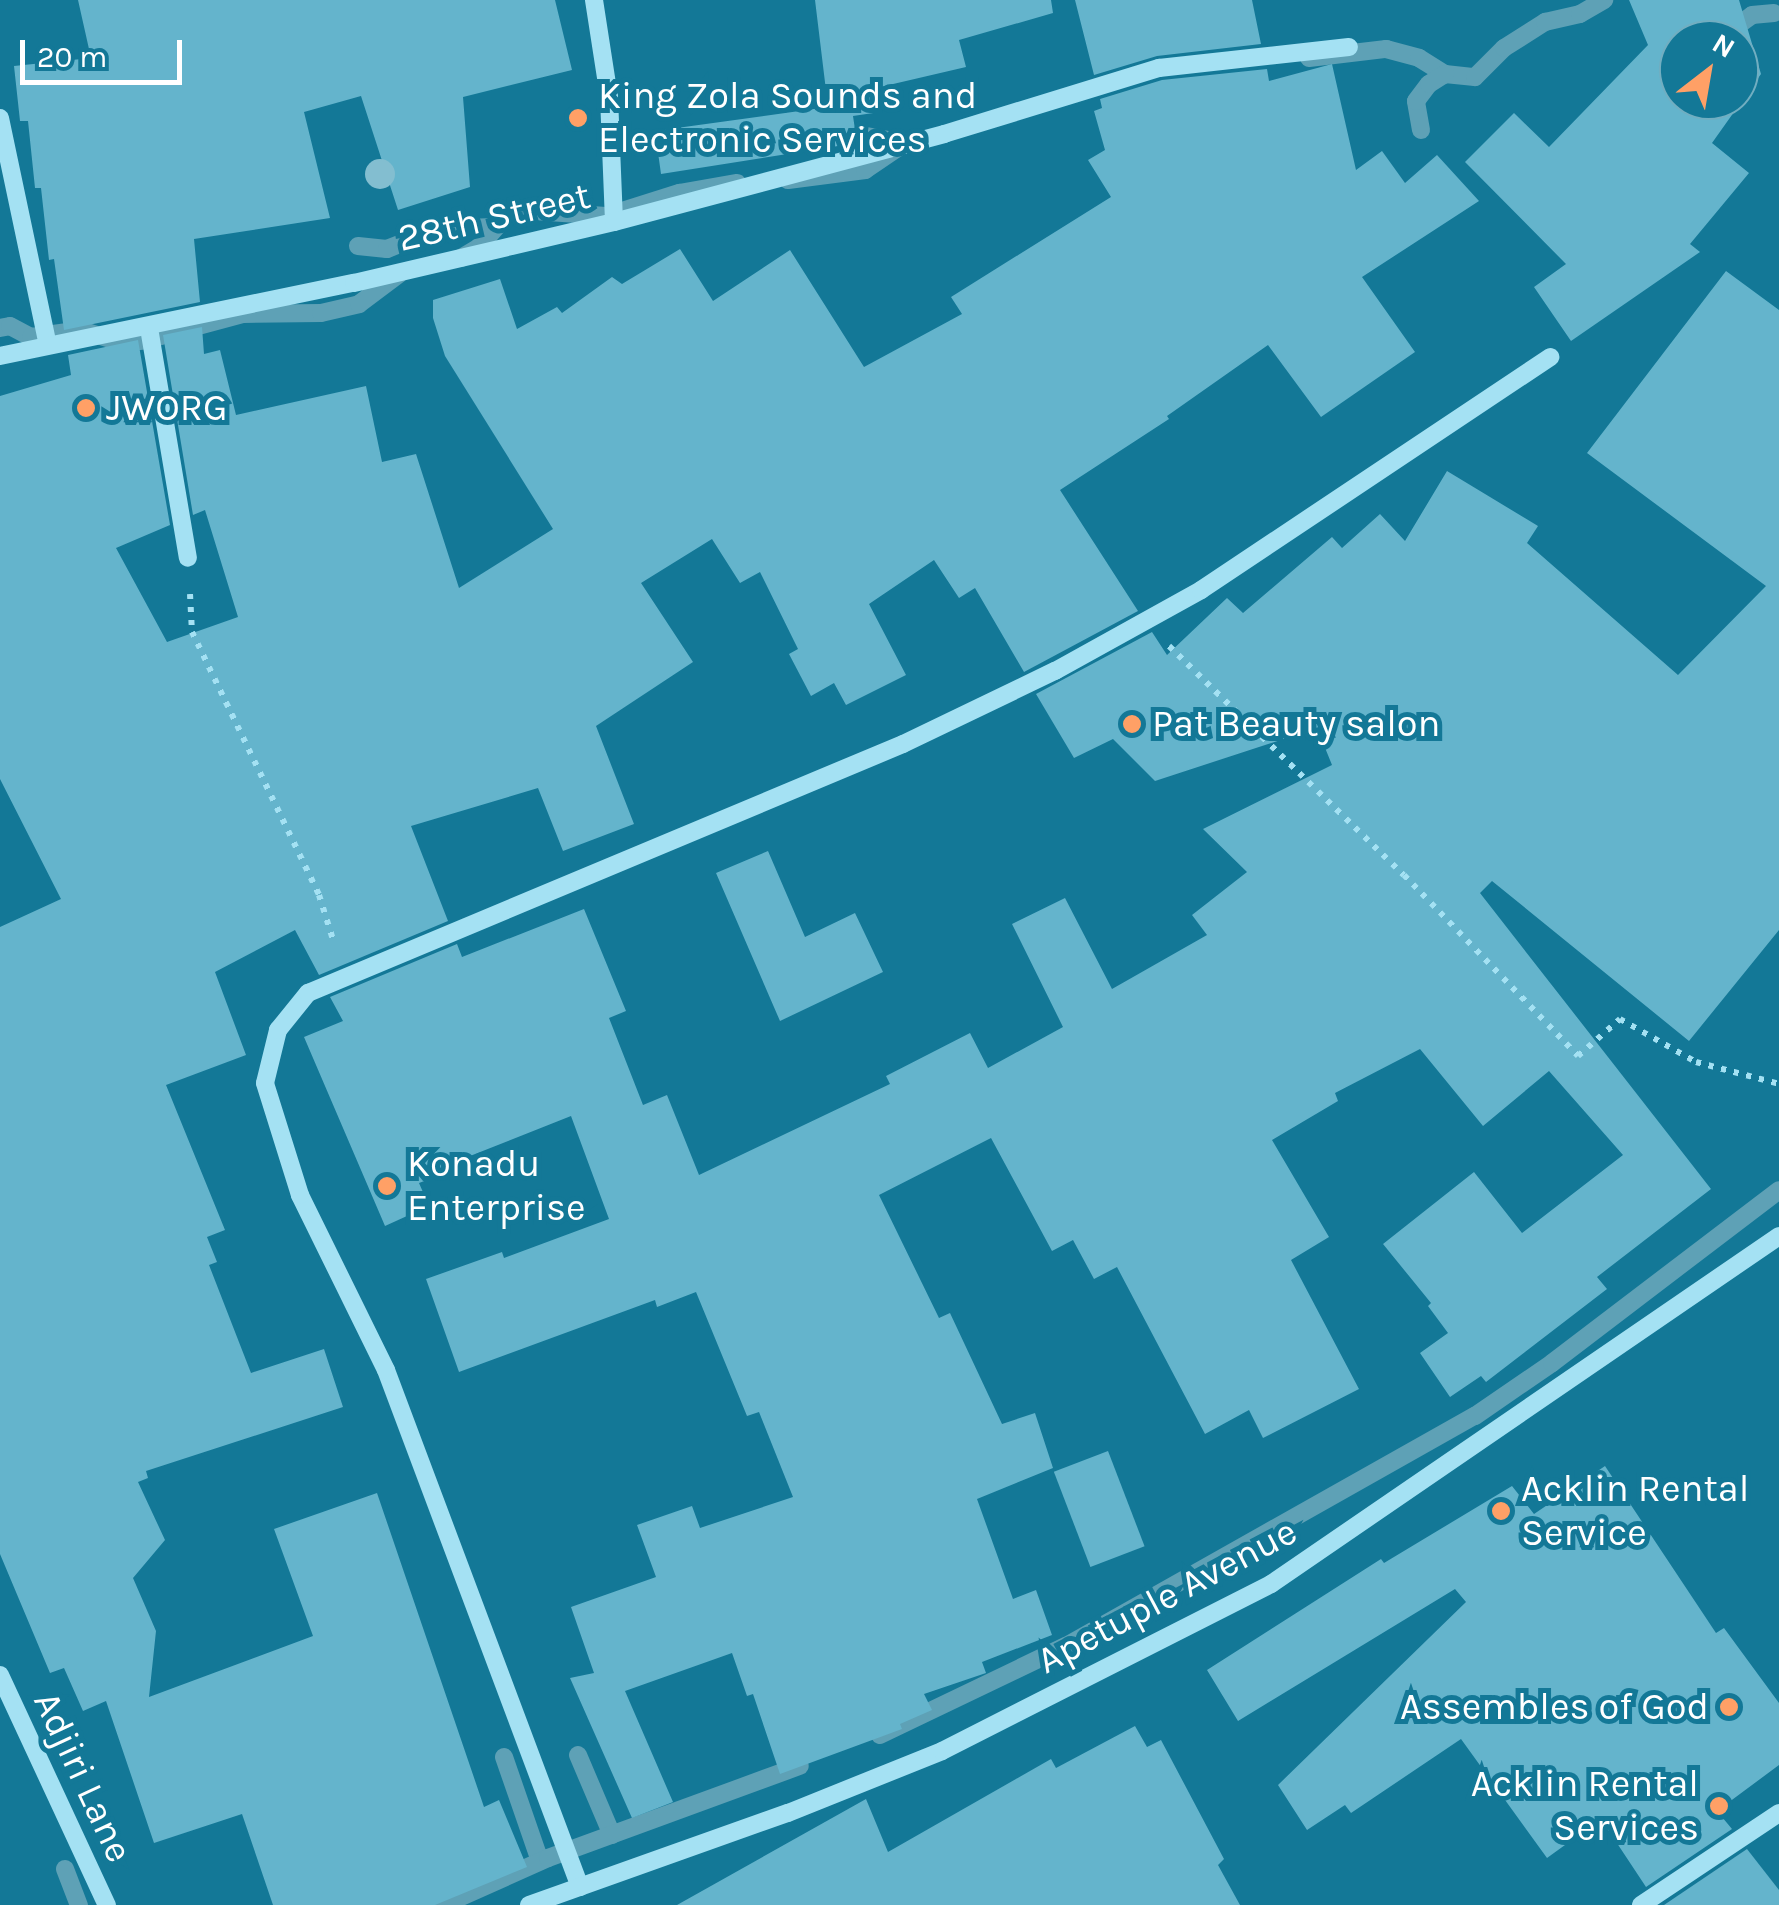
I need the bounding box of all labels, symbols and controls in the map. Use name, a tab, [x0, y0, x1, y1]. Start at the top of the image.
scale bar	[25, 20, 188, 82]
north arrow	[1659, 20, 1759, 120]
text: N	[1707, 26, 1741, 65]
text: 20 m	[37, 39, 107, 75]
place label: King Zola Sounds and Electronic Services	[598, 73, 977, 162]
marker: King Zola Sounds and Electronic Services	[567, 107, 589, 129]
street label: 28th Street	[393, 173, 595, 261]
place label: JWORG	[106, 385, 228, 431]
marker: JWORG	[75, 397, 97, 419]
place label: Pat Beauty salon	[1152, 701, 1441, 747]
marker: Pat Beauty salon	[1121, 713, 1143, 735]
place label: Konadu Enterprise	[407, 1141, 586, 1230]
marker: Konadu Enterprise	[376, 1175, 398, 1197]
place label: Acklin Rental Service	[1521, 1466, 1749, 1556]
marker: Acklin Rental Service	[1490, 1500, 1512, 1522]
street label: Apetuple Avenue	[1029, 1508, 1305, 1684]
place label: Assembles of God	[1400, 1684, 1709, 1730]
street label: Adjiri Lane	[24, 1685, 142, 1869]
marker: Assembles of God	[1718, 1696, 1740, 1718]
place label: Acklin Rental Services	[1471, 1761, 1699, 1850]
marker: Acklin Rental Services	[1708, 1795, 1730, 1817]

